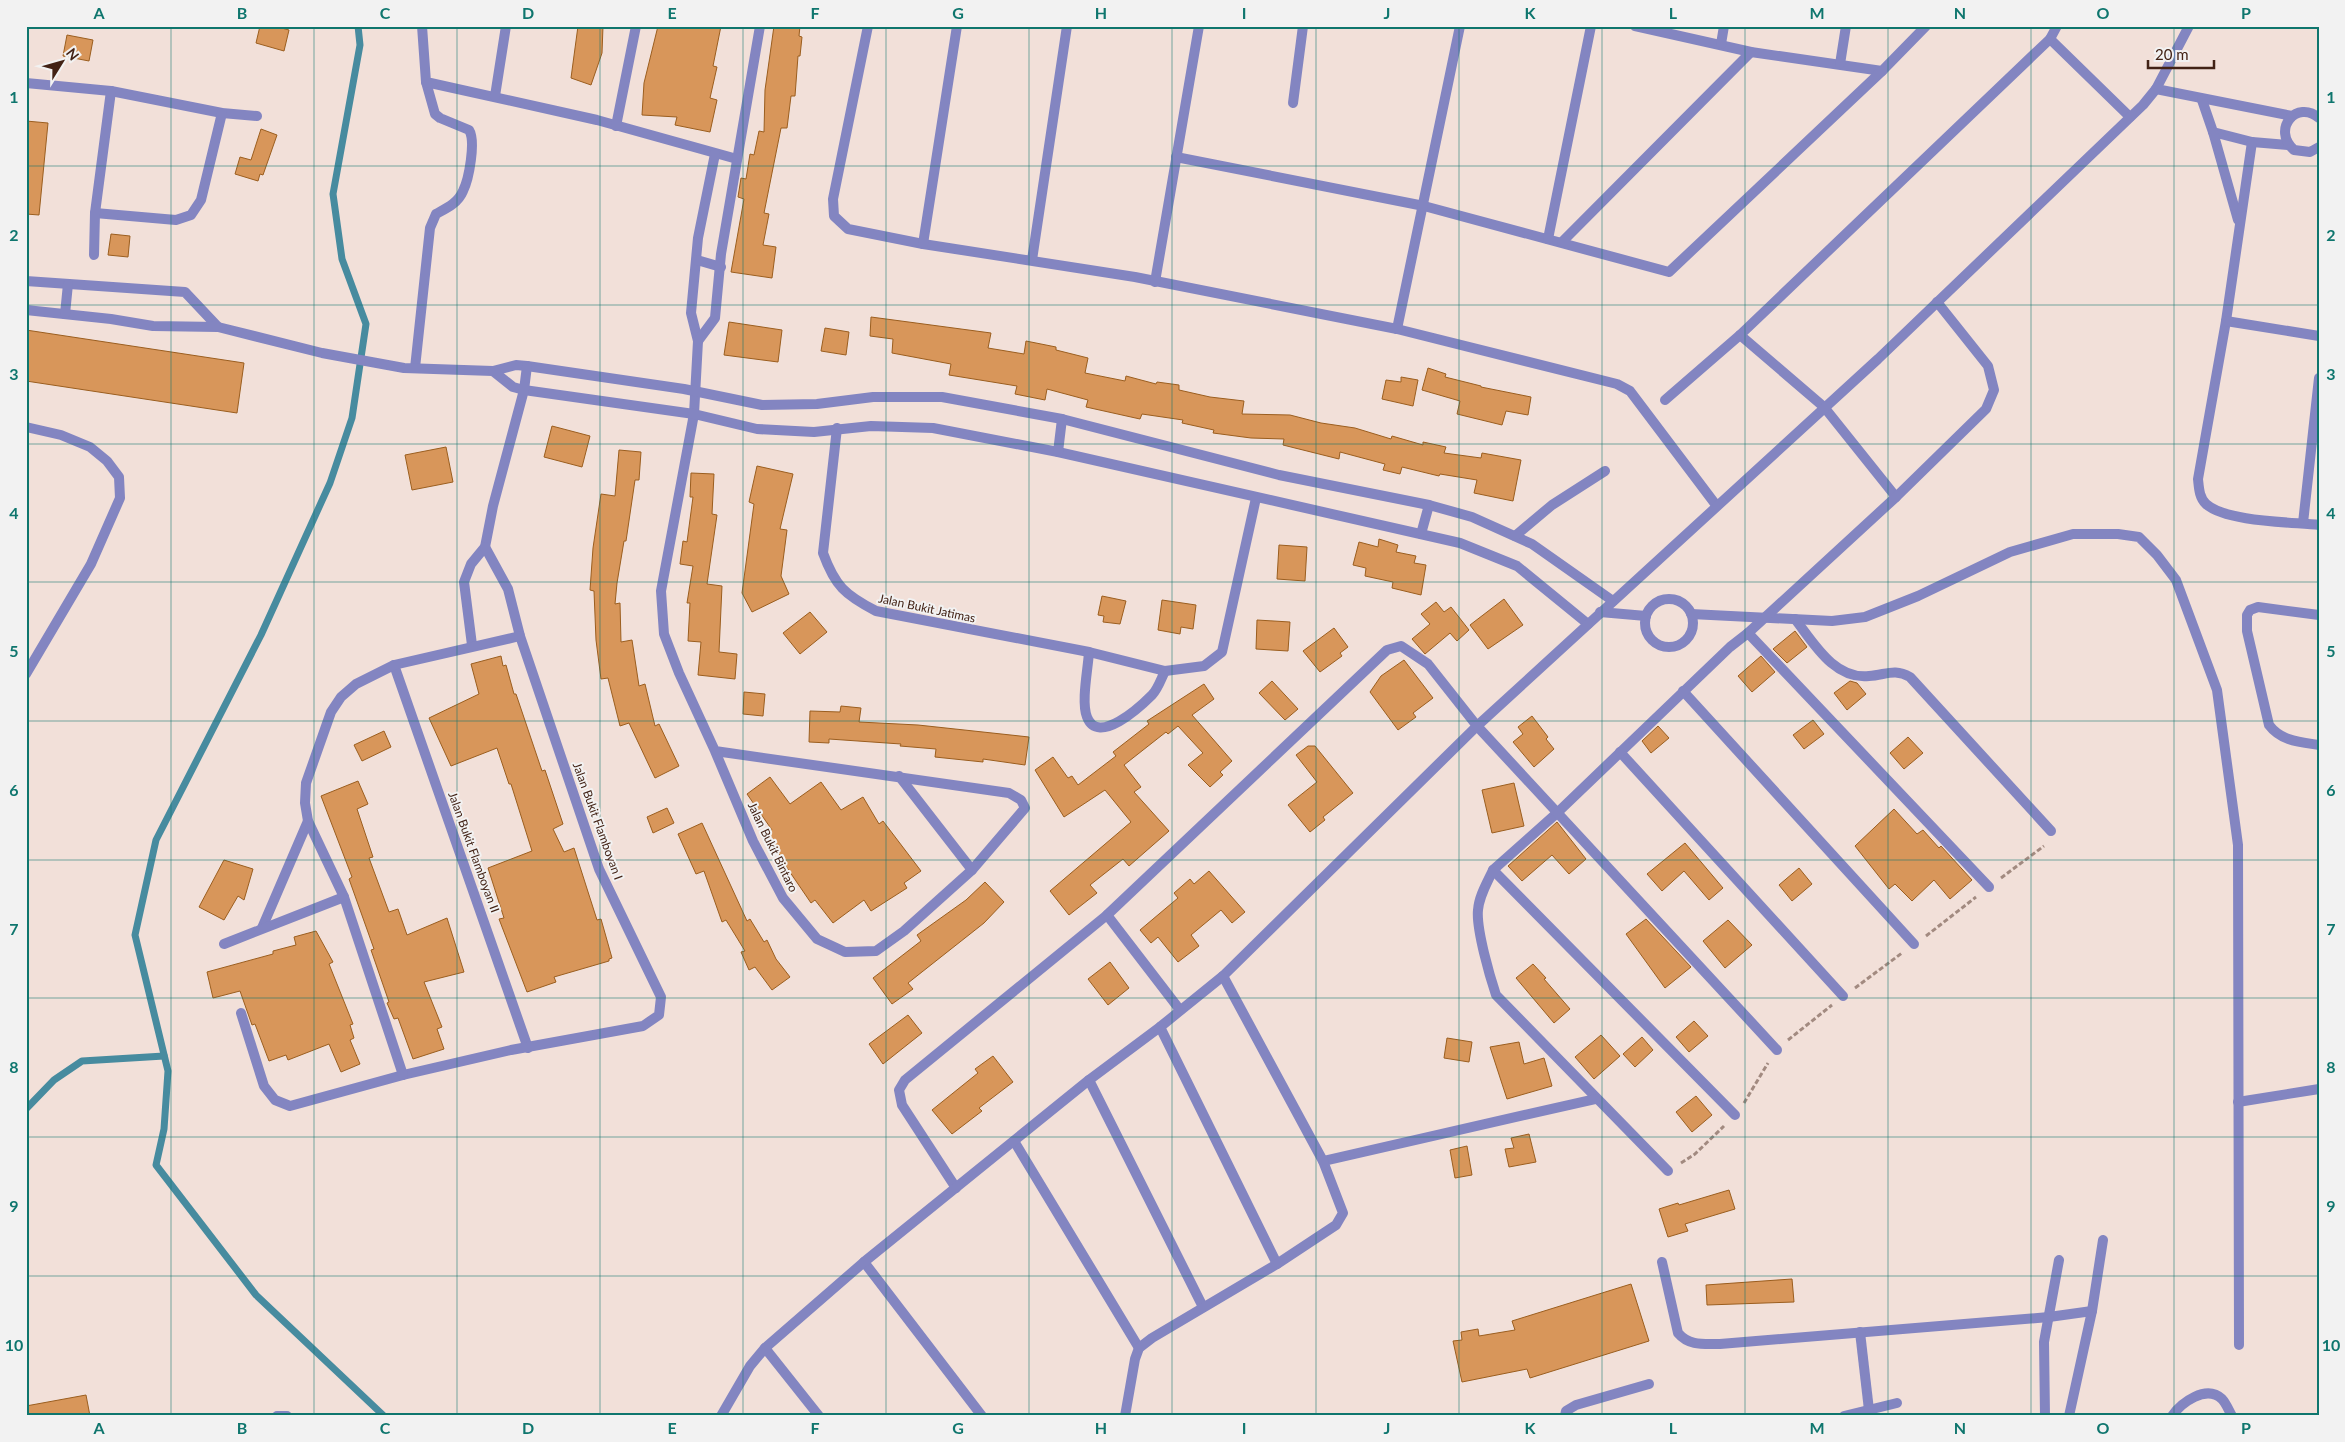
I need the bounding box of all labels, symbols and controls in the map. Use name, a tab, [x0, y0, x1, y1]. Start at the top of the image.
text: A	[92, 3, 105, 22]
text: B	[237, 3, 247, 22]
text: C	[380, 3, 391, 22]
text: D	[522, 3, 534, 22]
text: E	[667, 3, 677, 22]
text: F	[810, 3, 820, 22]
text: G	[952, 3, 964, 22]
text: H	[1095, 3, 1107, 22]
text: I	[1242, 3, 1246, 22]
text: J	[1384, 3, 1390, 22]
text: K	[1525, 3, 1537, 22]
text: L	[1669, 3, 1678, 22]
text: M	[1809, 3, 1825, 22]
text: N	[1954, 3, 1966, 22]
text: O	[2097, 3, 2110, 22]
text: P	[2241, 3, 2251, 22]
north arrow	[38, 38, 88, 88]
scale bar	[2148, 38, 2214, 70]
text: N	[63, 44, 83, 63]
text: 20 m	[2155, 45, 2189, 63]
text: 1	[9, 87, 19, 106]
text: 1	[2326, 87, 2336, 106]
text: 2	[9, 225, 19, 244]
text: 2	[2326, 225, 2336, 244]
text: 3	[9, 364, 19, 383]
text: 3	[2326, 364, 2336, 383]
text: 4	[9, 503, 19, 522]
text: 4	[2326, 503, 2336, 522]
street label: Jalan Bukit Jatimas	[877, 590, 977, 626]
text: 5	[9, 641, 19, 660]
text: 5	[2326, 641, 2336, 660]
street label: Jalan Bukit Flamboyan I	[570, 760, 626, 882]
text: 6	[9, 780, 19, 799]
text: 6	[2326, 780, 2336, 799]
street label: Jalan Bukit Flamboyan II	[445, 790, 503, 914]
street label: Jalan Bukit Bintaro	[745, 800, 801, 895]
text: 7	[9, 919, 19, 938]
text: 7	[2326, 919, 2336, 938]
text: 8	[9, 1057, 19, 1076]
text: 8	[2326, 1057, 2336, 1076]
text: 9	[9, 1196, 19, 1215]
text: 9	[2326, 1196, 2336, 1215]
text: 10	[5, 1335, 23, 1354]
text: 10	[2322, 1335, 2340, 1354]
text: A	[92, 1418, 105, 1437]
text: B	[237, 1418, 247, 1437]
text: C	[380, 1418, 391, 1437]
text: D	[522, 1418, 534, 1437]
text: E	[667, 1418, 677, 1437]
text: F	[810, 1418, 820, 1437]
text: G	[952, 1418, 964, 1437]
text: H	[1095, 1418, 1107, 1437]
text: I	[1242, 1418, 1246, 1437]
text: J	[1384, 1418, 1390, 1437]
text: K	[1525, 1418, 1537, 1437]
text: L	[1669, 1418, 1678, 1437]
text: M	[1809, 1418, 1825, 1437]
text: N	[1954, 1418, 1966, 1437]
text: O	[2097, 1418, 2110, 1437]
text: P	[2241, 1418, 2251, 1437]

